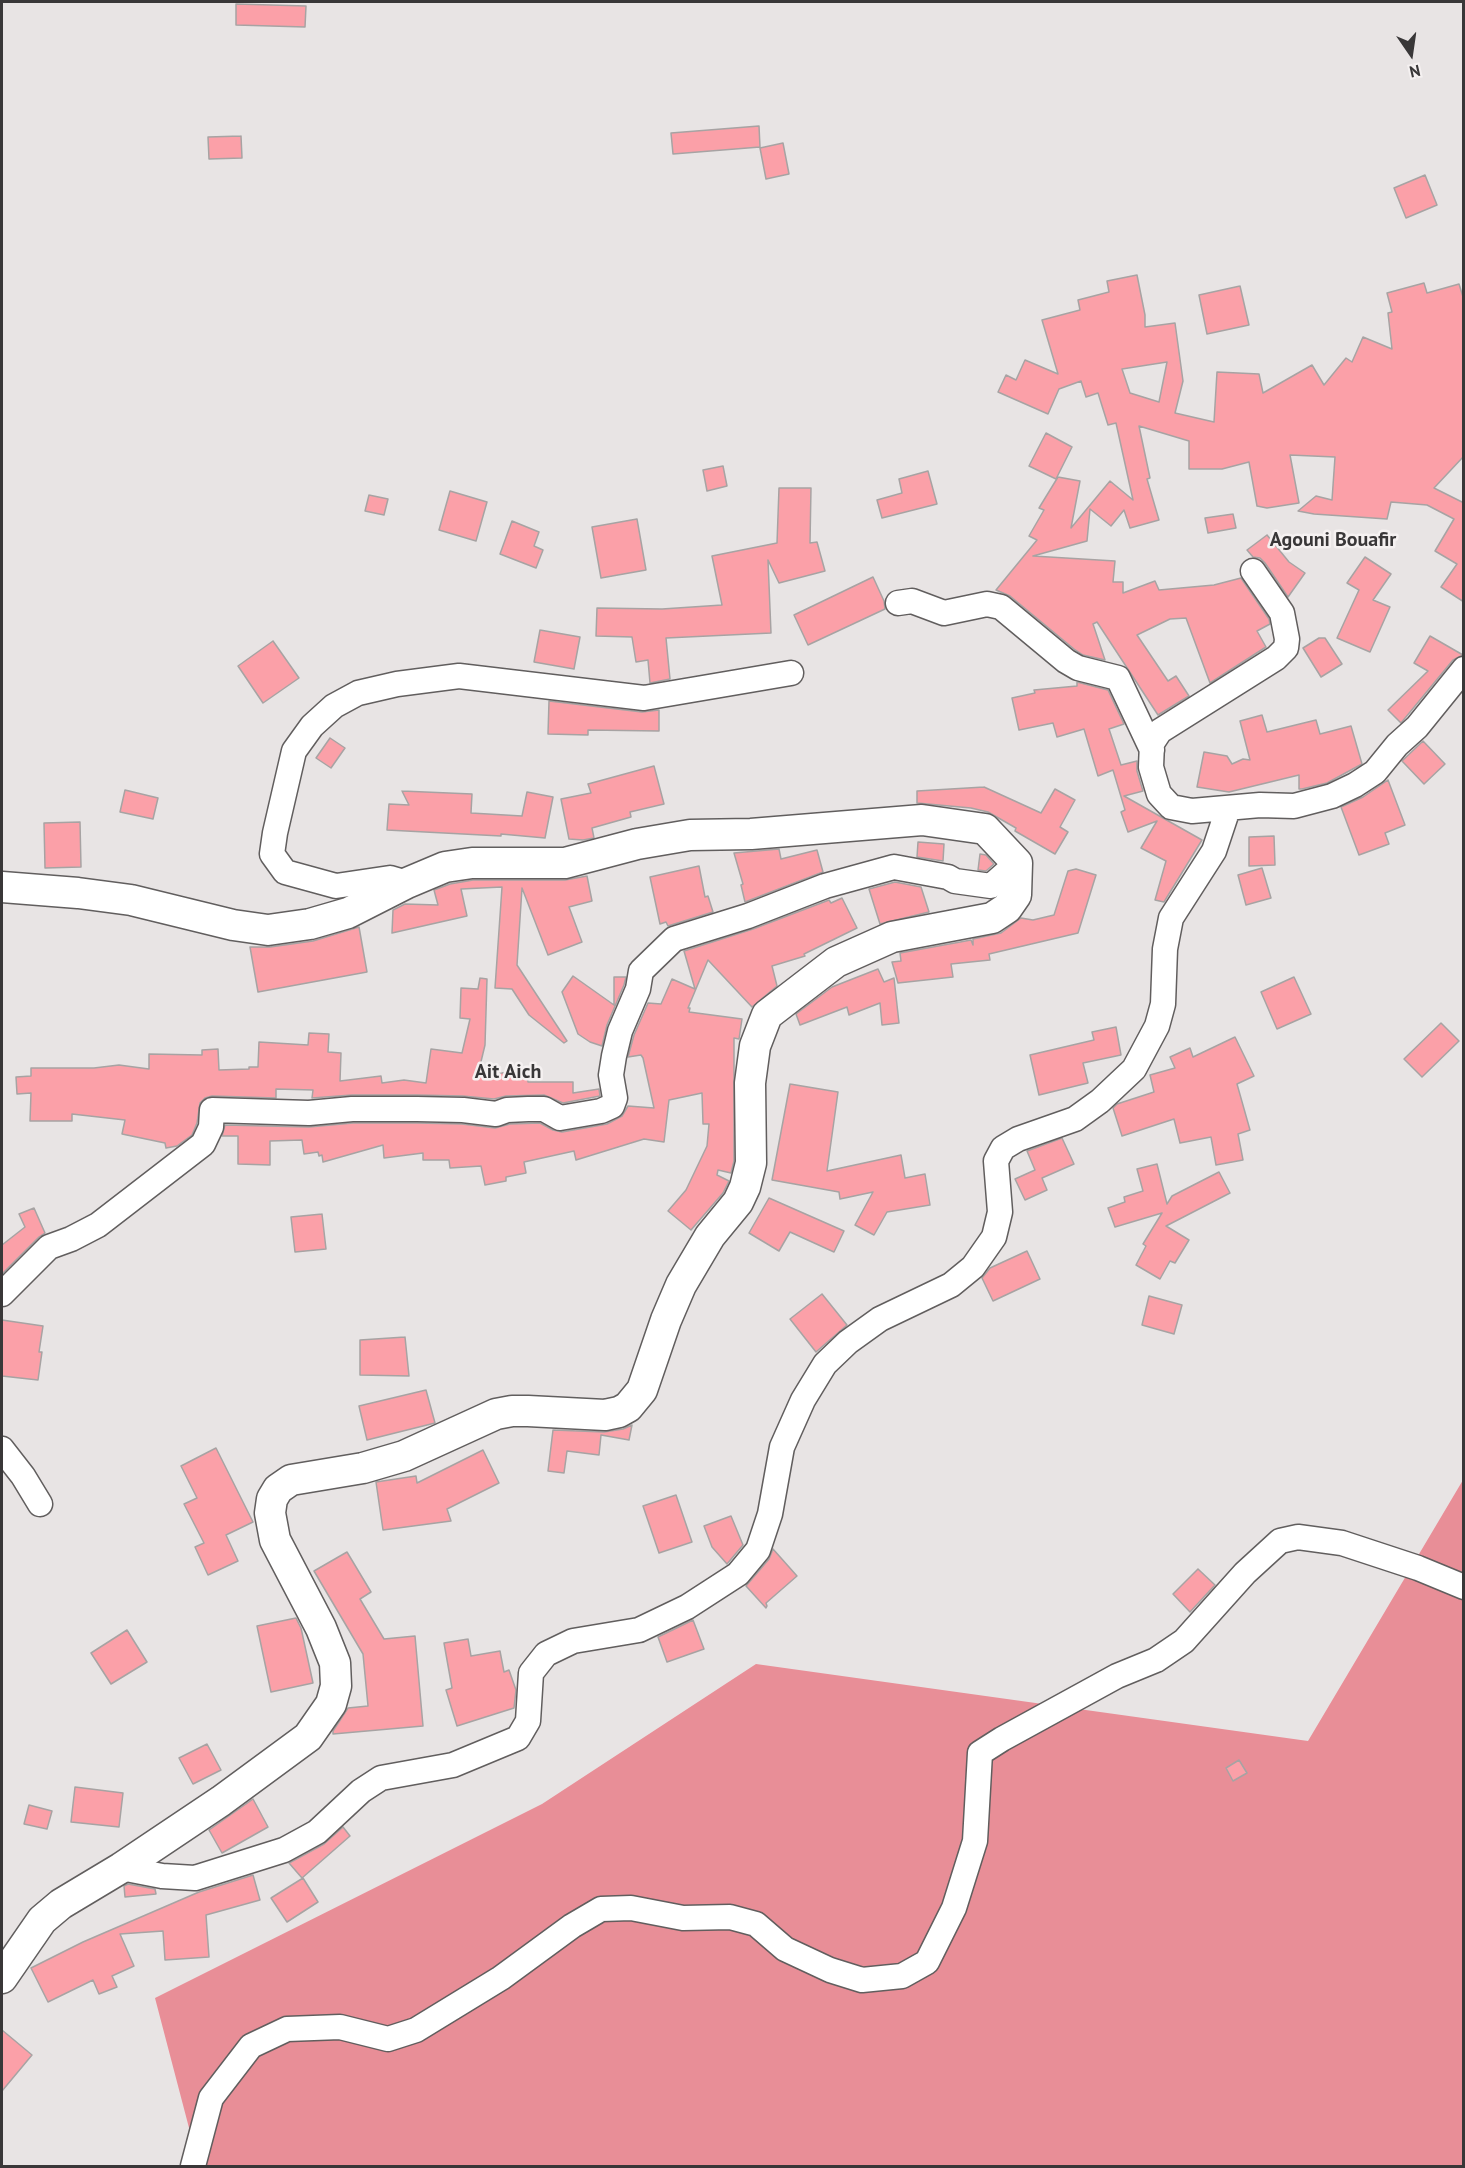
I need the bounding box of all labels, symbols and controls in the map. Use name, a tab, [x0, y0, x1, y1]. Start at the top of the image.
north arrow	[1381, 24, 1441, 84]
text: N	[1408, 61, 1422, 82]
district label: Agouni Bouafir	[1270, 528, 1396, 552]
district label: Ait Aich	[475, 1060, 541, 1084]

